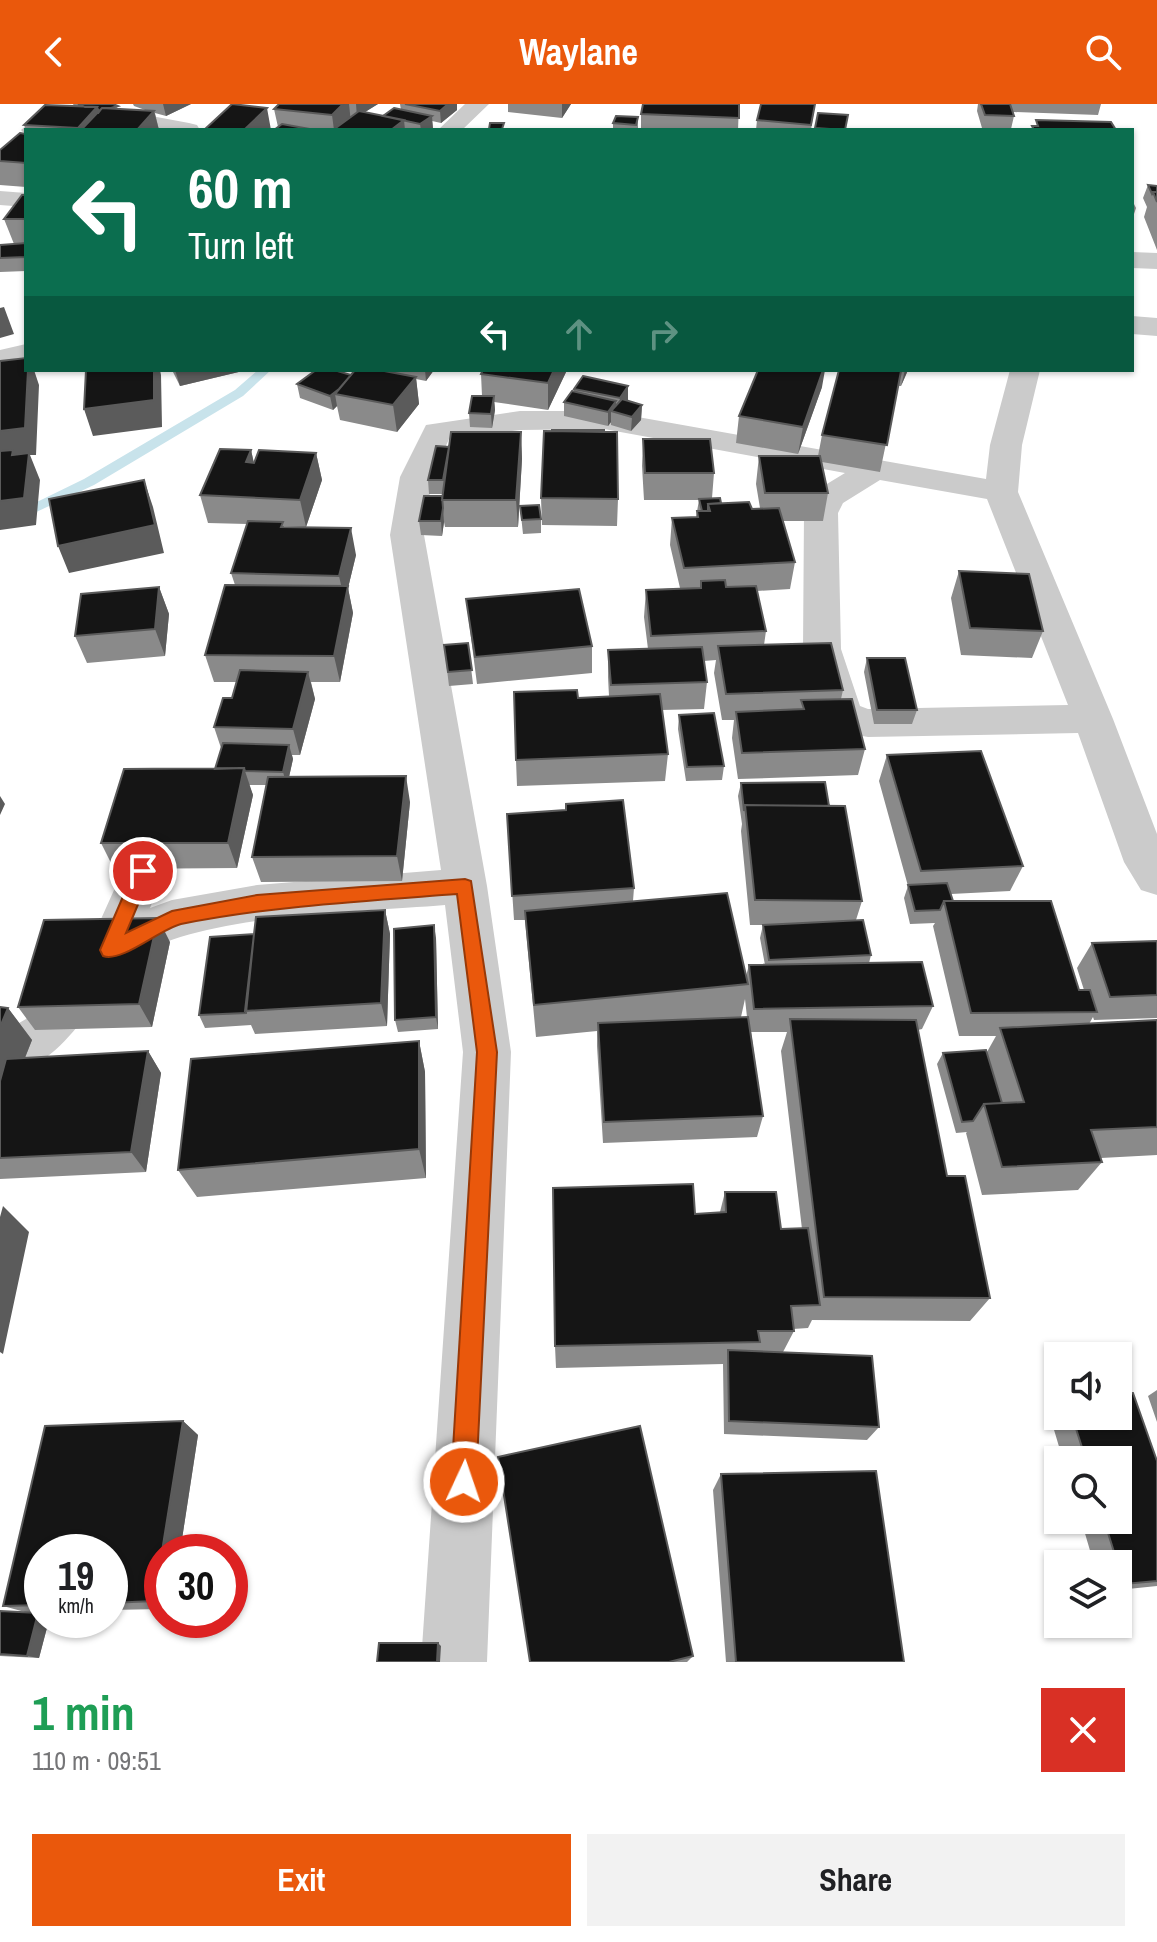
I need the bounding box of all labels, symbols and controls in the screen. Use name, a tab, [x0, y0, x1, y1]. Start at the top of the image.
text: Waylane	[519, 28, 638, 76]
icon: back	[32, 30, 76, 74]
icon: search	[1081, 30, 1125, 74]
text: 60 m	[188, 150, 293, 225]
icon: left	[56, 160, 160, 264]
text: Turn left	[188, 222, 294, 270]
icon: left	[473, 312, 517, 356]
icon: ahead	[557, 312, 601, 356]
icon: right	[641, 312, 685, 356]
pin	[109, 837, 177, 905]
icon: arrive	[121, 849, 165, 893]
map controls	[1044, 1342, 1132, 1638]
button: sound	[1044, 1342, 1132, 1430]
position arrow	[422, 1440, 506, 1524]
button: search	[1044, 1446, 1132, 1534]
speed limit sign: 30	[144, 1534, 248, 1638]
text: 19	[58, 1549, 94, 1602]
button: layers	[1044, 1550, 1132, 1638]
text: km/h	[58, 1592, 94, 1619]
text: 1 min	[32, 1680, 135, 1745]
button: close	[1041, 1688, 1125, 1772]
text: 110 m · 09:51	[32, 1743, 161, 1778]
button: Exit	[32, 1834, 571, 1926]
button: Share	[587, 1834, 1125, 1926]

